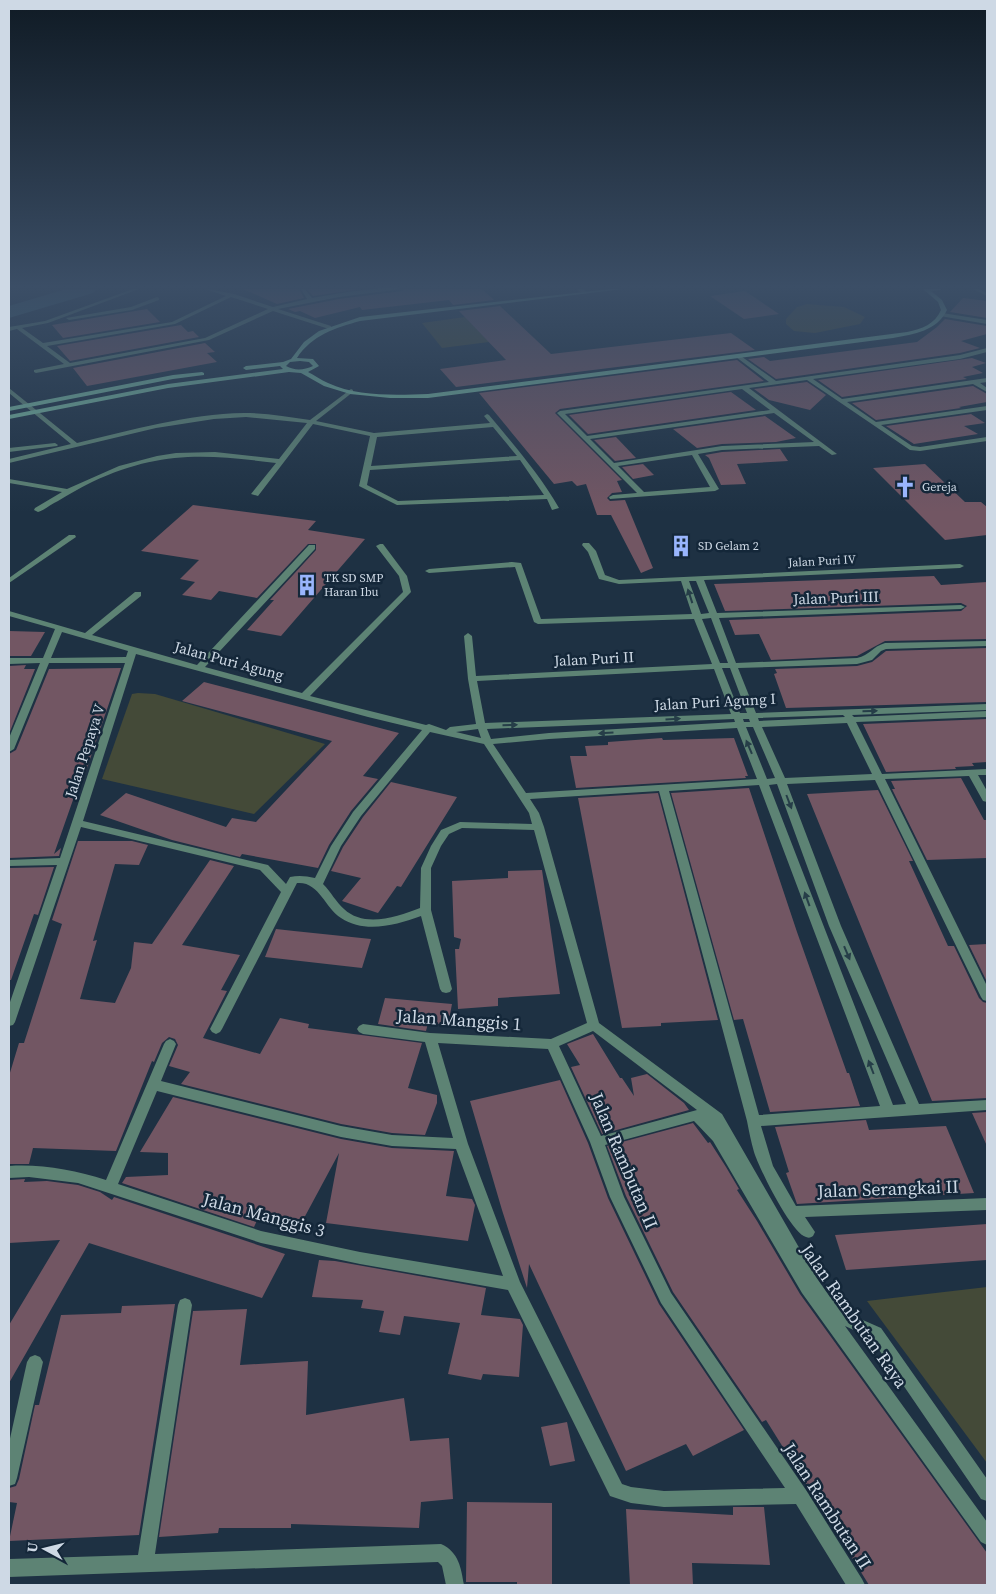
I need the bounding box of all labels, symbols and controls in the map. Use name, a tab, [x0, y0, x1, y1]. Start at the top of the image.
church icon: Gereja	[892, 474, 918, 500]
place label: Gereja	[922, 479, 958, 495]
building icon: SD Gelam 2	[668, 533, 694, 559]
place label: SD Gelam 2	[698, 538, 759, 554]
street label: Jalan Puri IV	[787, 551, 856, 571]
place label: TK SD SMP Haran Ibu	[324, 570, 383, 600]
building icon: TK SD SMP Haran Ibu	[294, 572, 320, 598]
street label: Jalan Puri III	[792, 586, 879, 610]
one-way arrow	[686, 588, 693, 603]
street label: Jalan Puri Agung	[171, 636, 286, 685]
street label: Jalan Puri II	[552, 646, 635, 671]
street label: Jalan Puri Agung I	[653, 688, 776, 715]
street label: Jalan Pepaya V	[59, 701, 110, 802]
one-way arrow	[862, 707, 878, 715]
one-way arrow	[665, 715, 681, 723]
one-way arrow	[503, 721, 519, 729]
one-way arrow	[598, 729, 614, 737]
one-way arrow	[744, 740, 752, 754]
one-way arrow	[786, 794, 793, 809]
one-way arrow	[803, 891, 811, 906]
one-way arrow	[843, 946, 851, 961]
street label: Jalan Manggis 1	[395, 1003, 522, 1036]
one-way arrow	[867, 1059, 875, 1074]
street label: Jalan Rambutan II	[584, 1088, 664, 1233]
street label: Jalan Serangkai II	[816, 1174, 959, 1203]
street label: Jalan Manggis 3	[199, 1186, 328, 1243]
street label: Jalan Rambutan Raya	[794, 1238, 914, 1394]
street label: Jalan Rambutan II	[777, 1437, 878, 1574]
north arrow	[20, 1524, 70, 1574]
text: U	[22, 1541, 43, 1554]

